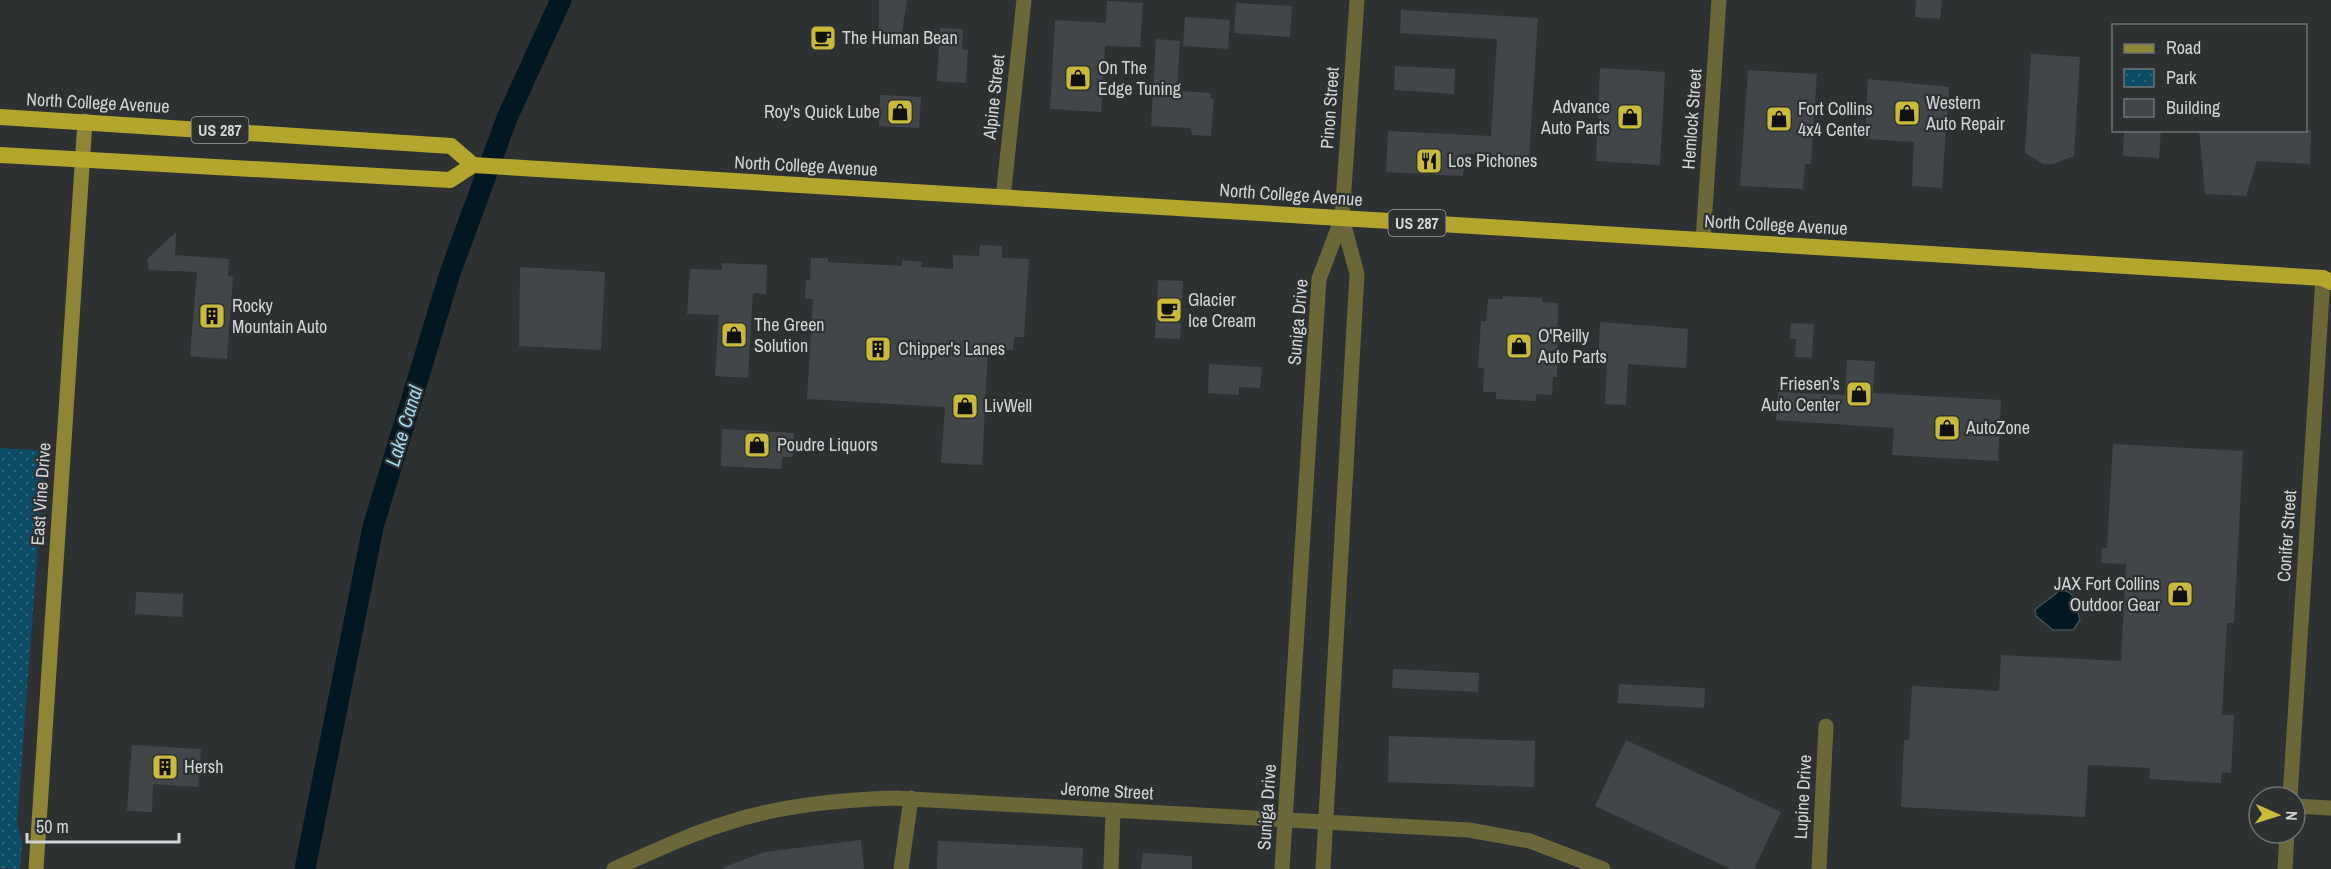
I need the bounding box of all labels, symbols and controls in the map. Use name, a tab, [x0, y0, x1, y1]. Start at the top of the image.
cafe icon: The Human Bean	[808, 23, 838, 53]
legend	[2112, 24, 2307, 132]
place label: The Human Bean	[842, 25, 958, 50]
text: Road	[2166, 35, 2201, 60]
street label: Alpine Street	[977, 53, 1010, 142]
place label: On The Edge Tuning	[1098, 55, 1182, 101]
shop icon: On The Edge Tuning	[1063, 63, 1093, 93]
text: Park	[2166, 65, 2197, 90]
street label: Pinon Street	[1314, 66, 1345, 150]
street label: Hemlock Street	[1676, 68, 1707, 170]
street label: North College Avenue	[26, 86, 170, 119]
place label: Western Auto Repair	[1925, 90, 2005, 136]
place label: Advance Auto Parts	[1540, 94, 1610, 140]
text: Building	[2166, 95, 2221, 120]
place label: Fort Collins 4x4 Center	[1798, 96, 1873, 142]
shop icon: Roy's Quick Lube	[885, 97, 915, 127]
shop icon: Western Auto Repair	[1892, 98, 1922, 128]
place label: Roy's Quick Lube	[764, 99, 880, 124]
shop icon: Advance Auto Parts	[1615, 102, 1645, 132]
shop icon: Fort Collins 4x4 Center	[1764, 104, 1794, 134]
road number: US 287	[192, 117, 248, 143]
restaurant icon: Los Pichones	[1414, 146, 1444, 176]
place label: Los Pichones	[1448, 148, 1537, 173]
street label: North College Avenue	[734, 149, 878, 182]
street label: North College Avenue	[1219, 177, 1363, 212]
street label: North College Avenue	[1704, 208, 1848, 241]
road number: US 287	[1388, 210, 1446, 236]
street label: Suniga Drive	[1281, 278, 1314, 366]
place label: Glacier Ice Cream	[1188, 287, 1256, 333]
place label: Rocky Mountain Auto	[232, 293, 327, 339]
cafe icon: Glacier Ice Cream	[1154, 295, 1184, 325]
building icon: Rocky Mountain Auto	[197, 301, 227, 331]
place label: The Green Solution	[754, 312, 825, 358]
shop icon: The Green Solution	[719, 320, 749, 350]
place label: O'Reilly Auto Parts	[1537, 323, 1607, 369]
shop icon: O'Reilly Auto Parts	[1504, 331, 1534, 361]
building icon: Chipper's Lanes	[863, 334, 893, 364]
place label: Chipper's Lanes	[898, 336, 1005, 361]
place label: Friesen’s Auto Center	[1760, 371, 1840, 417]
shop icon: Friesen’s Auto Center	[1844, 379, 1874, 409]
water label: Lake Canal	[378, 382, 429, 469]
shop icon: LivWell	[950, 391, 980, 421]
place label: LivWell	[984, 393, 1032, 418]
shop icon: AutoZone	[1932, 413, 1962, 443]
place label: AutoZone	[1965, 415, 2030, 440]
shop icon: Poudre Liquors	[742, 430, 772, 460]
place label: Poudre Liquors	[777, 432, 878, 457]
street label: East Vine Drive	[24, 442, 57, 546]
street label: Conifer Street	[2271, 489, 2302, 583]
place label: JAX Fort Collins Outdoor Gear	[2054, 571, 2160, 617]
shop icon: JAX Fort Collins Outdoor Gear	[2165, 579, 2195, 609]
building icon: Hersh	[150, 752, 180, 782]
place label: Hersh	[184, 754, 223, 779]
street label: Lupine Drive	[1788, 754, 1817, 840]
street label: Suniga Drive	[1251, 763, 1282, 851]
street label: Jerome Street	[1060, 776, 1154, 805]
north arrow	[2247, 785, 2307, 845]
scale bar	[27, 806, 178, 844]
text: N	[2281, 810, 2303, 821]
text: 50 m	[36, 814, 69, 839]

